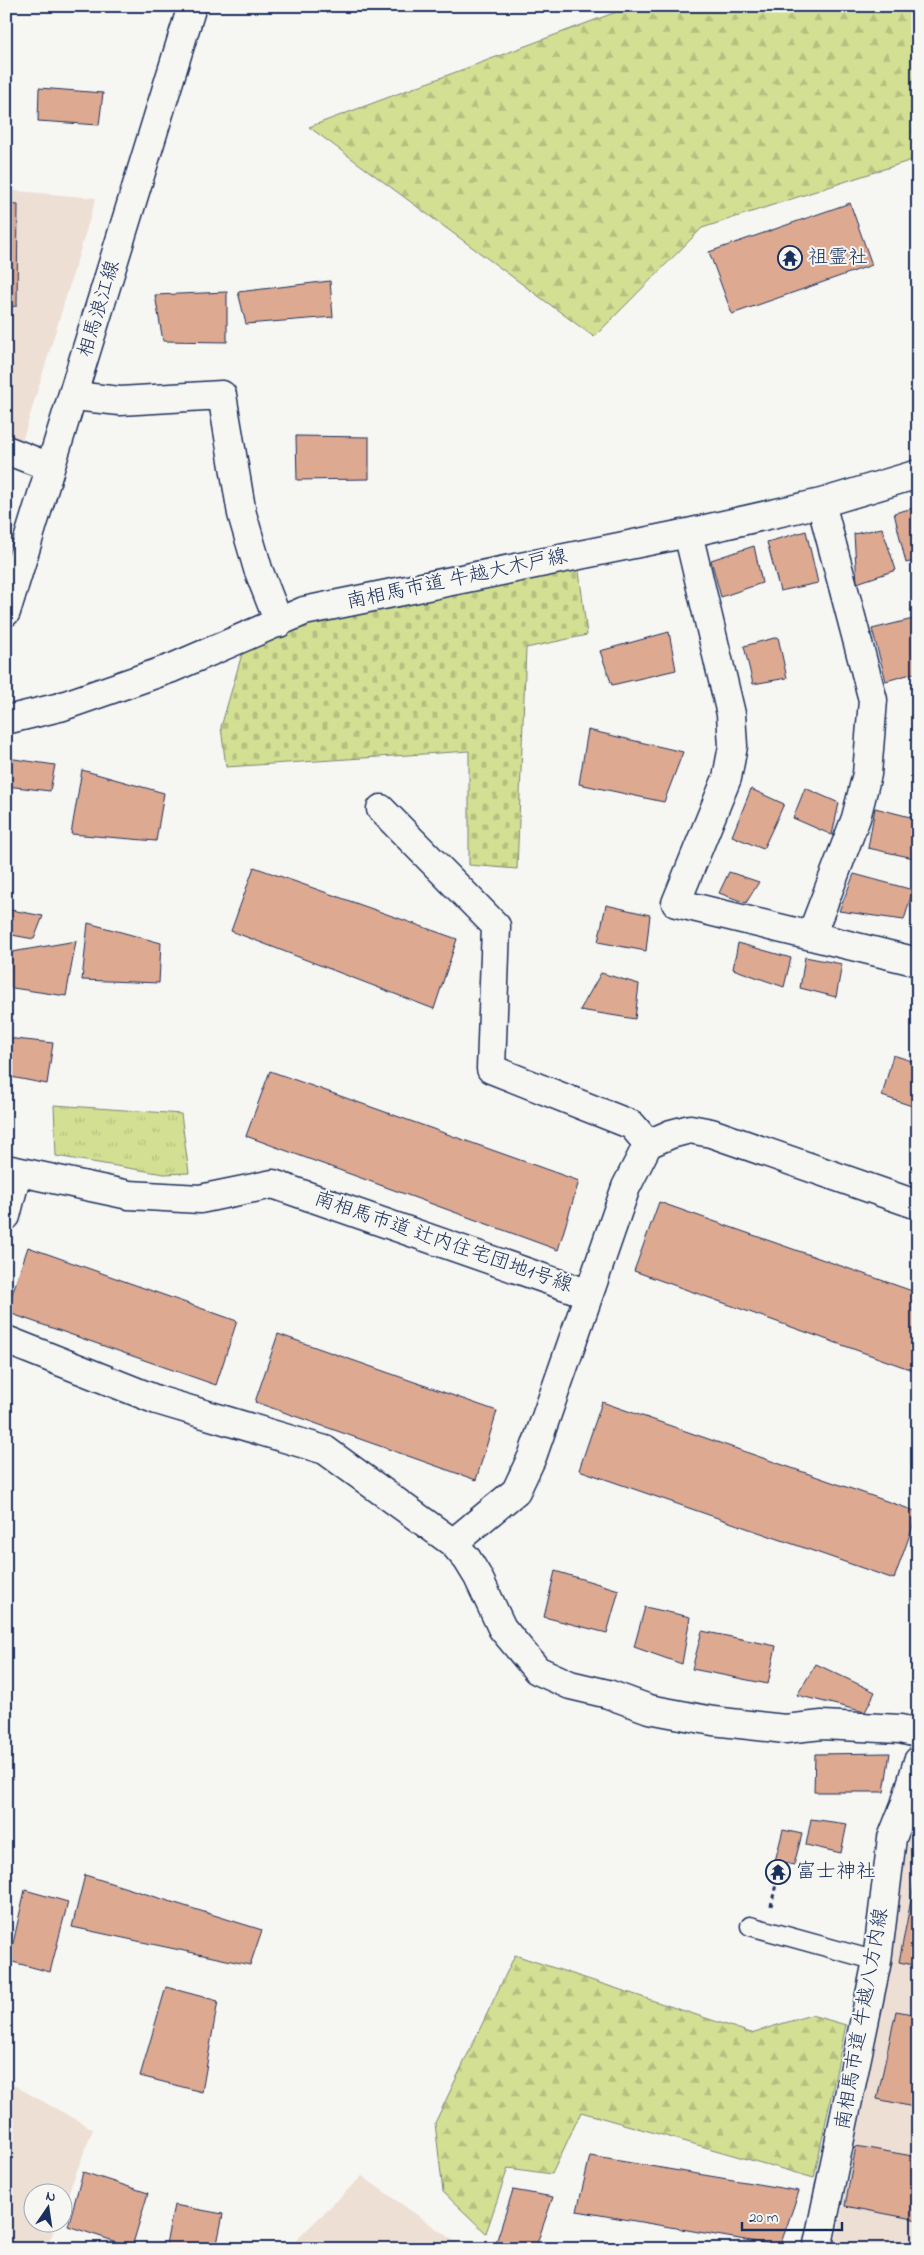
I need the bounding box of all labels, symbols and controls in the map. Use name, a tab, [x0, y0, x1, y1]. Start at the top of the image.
place label: 祖霊社	[808, 244, 868, 273]
temple icon: 祖霊社	[777, 245, 803, 271]
street label: 相馬浪江線	[72, 257, 128, 361]
street label: 南相馬市道 牛越大木戸線	[344, 542, 570, 618]
street label: 南相馬市道 辻内住宅団地1号線	[310, 1185, 576, 1301]
place label: 富士神社	[796, 1858, 876, 1887]
temple icon: 富士神社	[765, 1859, 791, 1885]
street label: 南相馬市道 牛越八方内線	[829, 1906, 897, 2132]
north arrow	[22, 2182, 72, 2232]
text: N	[44, 2186, 58, 2208]
scale bar	[742, 2200, 842, 2232]
text: 20 m	[749, 2207, 779, 2229]

